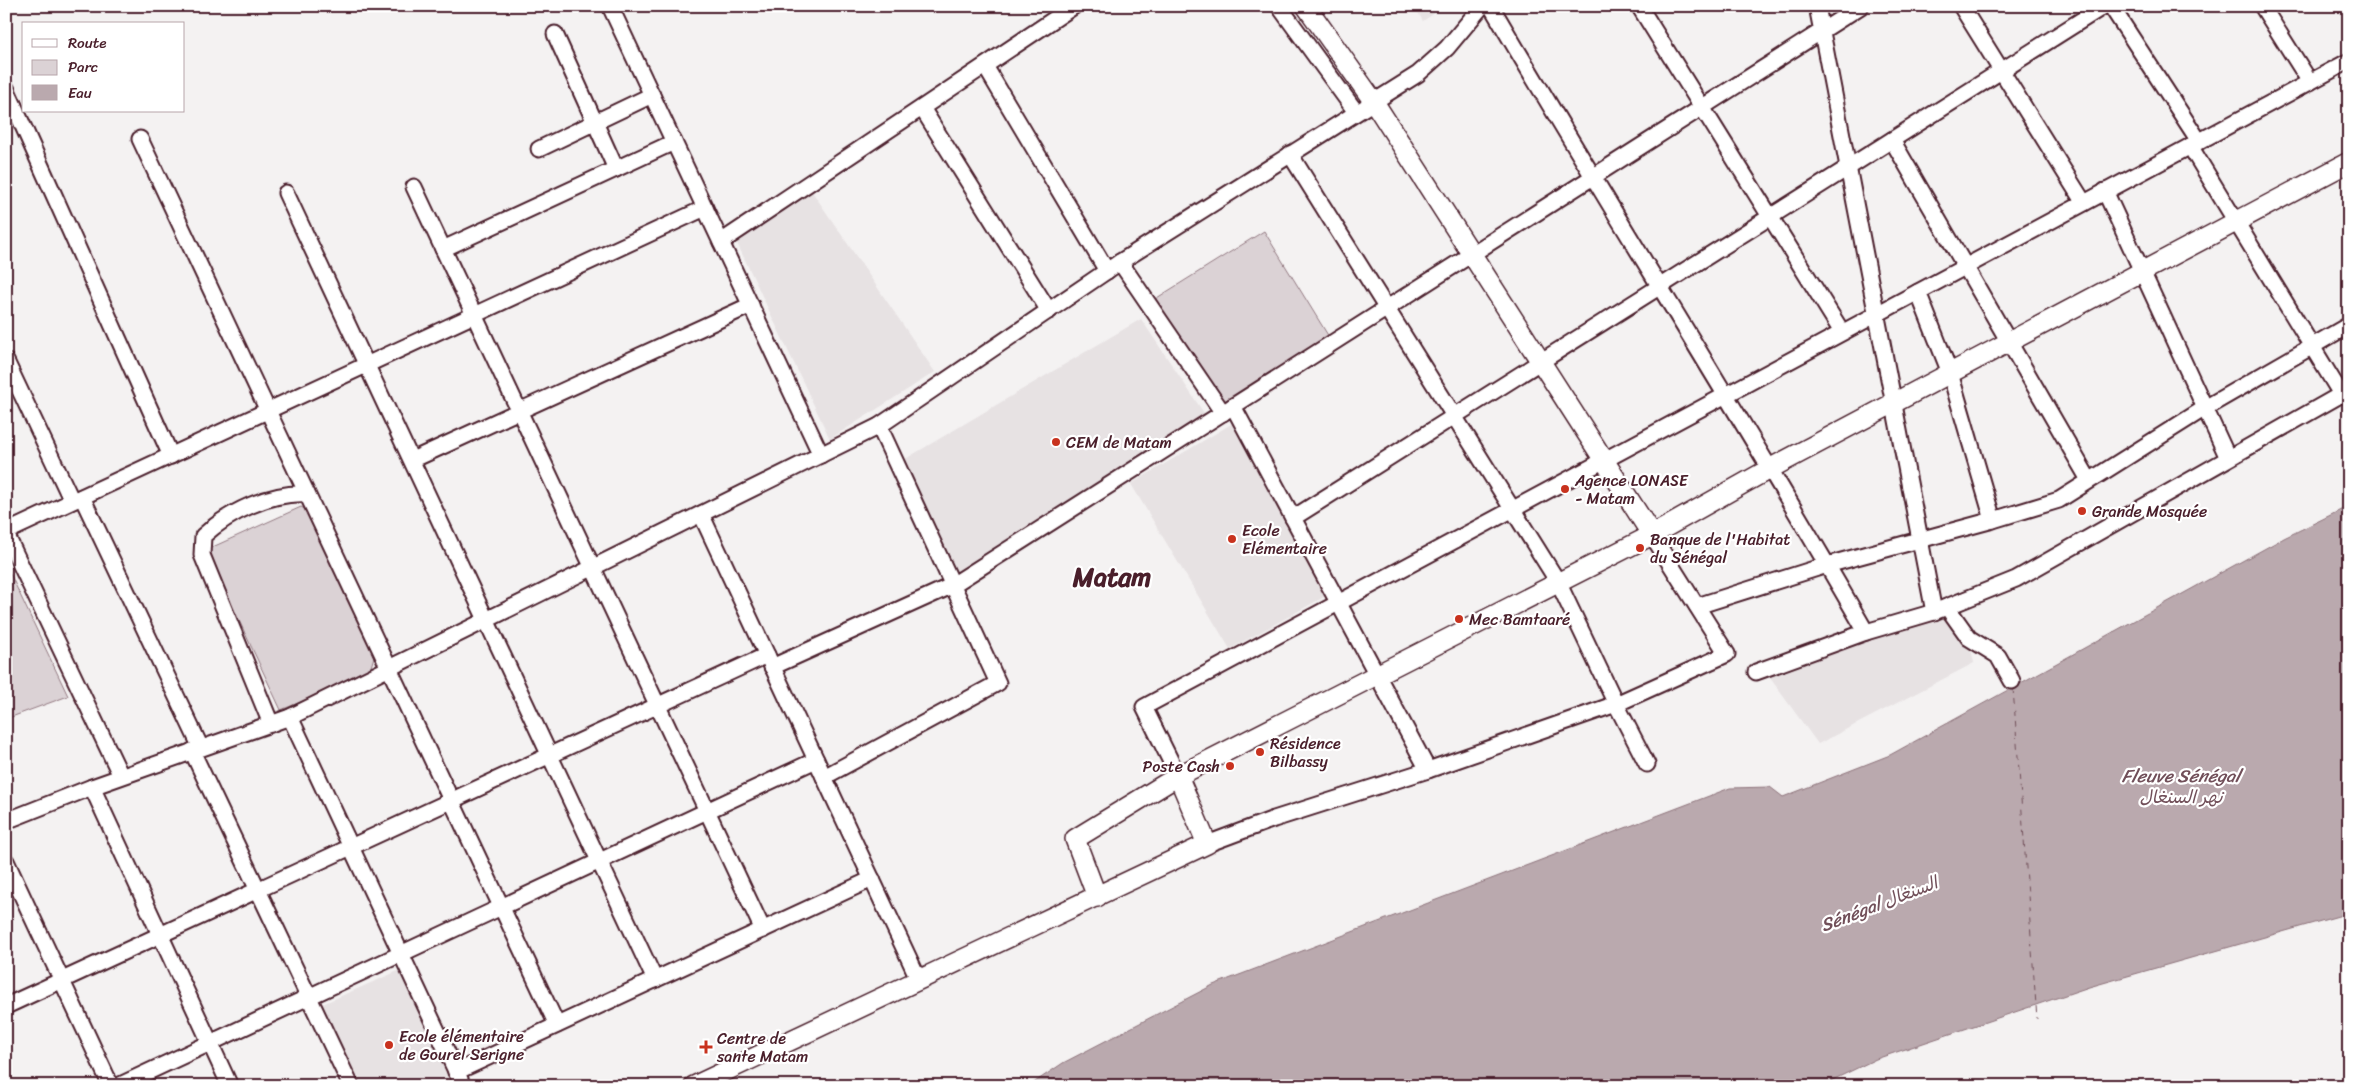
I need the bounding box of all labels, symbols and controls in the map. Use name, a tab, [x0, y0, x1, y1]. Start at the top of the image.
legend	[22, 22, 185, 112]
text: Route	[68, 30, 107, 56]
text: Parc	[68, 54, 98, 80]
text: Eau	[68, 80, 92, 106]
place label: CEM de Matam	[1066, 428, 1172, 457]
marker: CEM de Matam	[1050, 436, 1062, 448]
place label: Agence LONASE - Matam	[1574, 466, 1689, 513]
marker: Agence LONASE - Matam	[1559, 483, 1571, 495]
place label: Grande Mosquée	[2092, 497, 2207, 526]
marker: Grande Mosquée	[2076, 505, 2088, 517]
place label: Ecole Elémentaire	[1242, 516, 1327, 563]
place label: Banque de l'Habitat du Sénégal	[1650, 525, 1790, 572]
marker: Ecole Elémentaire	[1226, 533, 1238, 545]
marker: Banque de l'Habitat du Sénégal	[1634, 542, 1646, 554]
district label: Matam	[1072, 554, 1151, 600]
place label: Mec Bamtaaré	[1469, 605, 1570, 634]
marker: Mec Bamtaaré	[1453, 613, 1465, 625]
place label: Résidence Bilbassy	[1270, 729, 1341, 776]
marker: Résidence Bilbassy	[1254, 746, 1266, 758]
place label: Poste Cash	[1142, 752, 1220, 781]
marker: Poste Cash	[1224, 760, 1236, 772]
water label: Fleuve Sénégal نهر السنغال	[2122, 760, 2244, 813]
water label: Sénégal السنغال	[1815, 866, 1945, 941]
place label: Ecole élémentaire de Gourel Serigne	[399, 1022, 524, 1069]
place label: Centre de sante Matam	[716, 1024, 808, 1071]
marker: Ecole élémentaire de Gourel Serigne	[383, 1039, 395, 1051]
marker: Centre de sante Matam	[699, 1040, 713, 1054]

